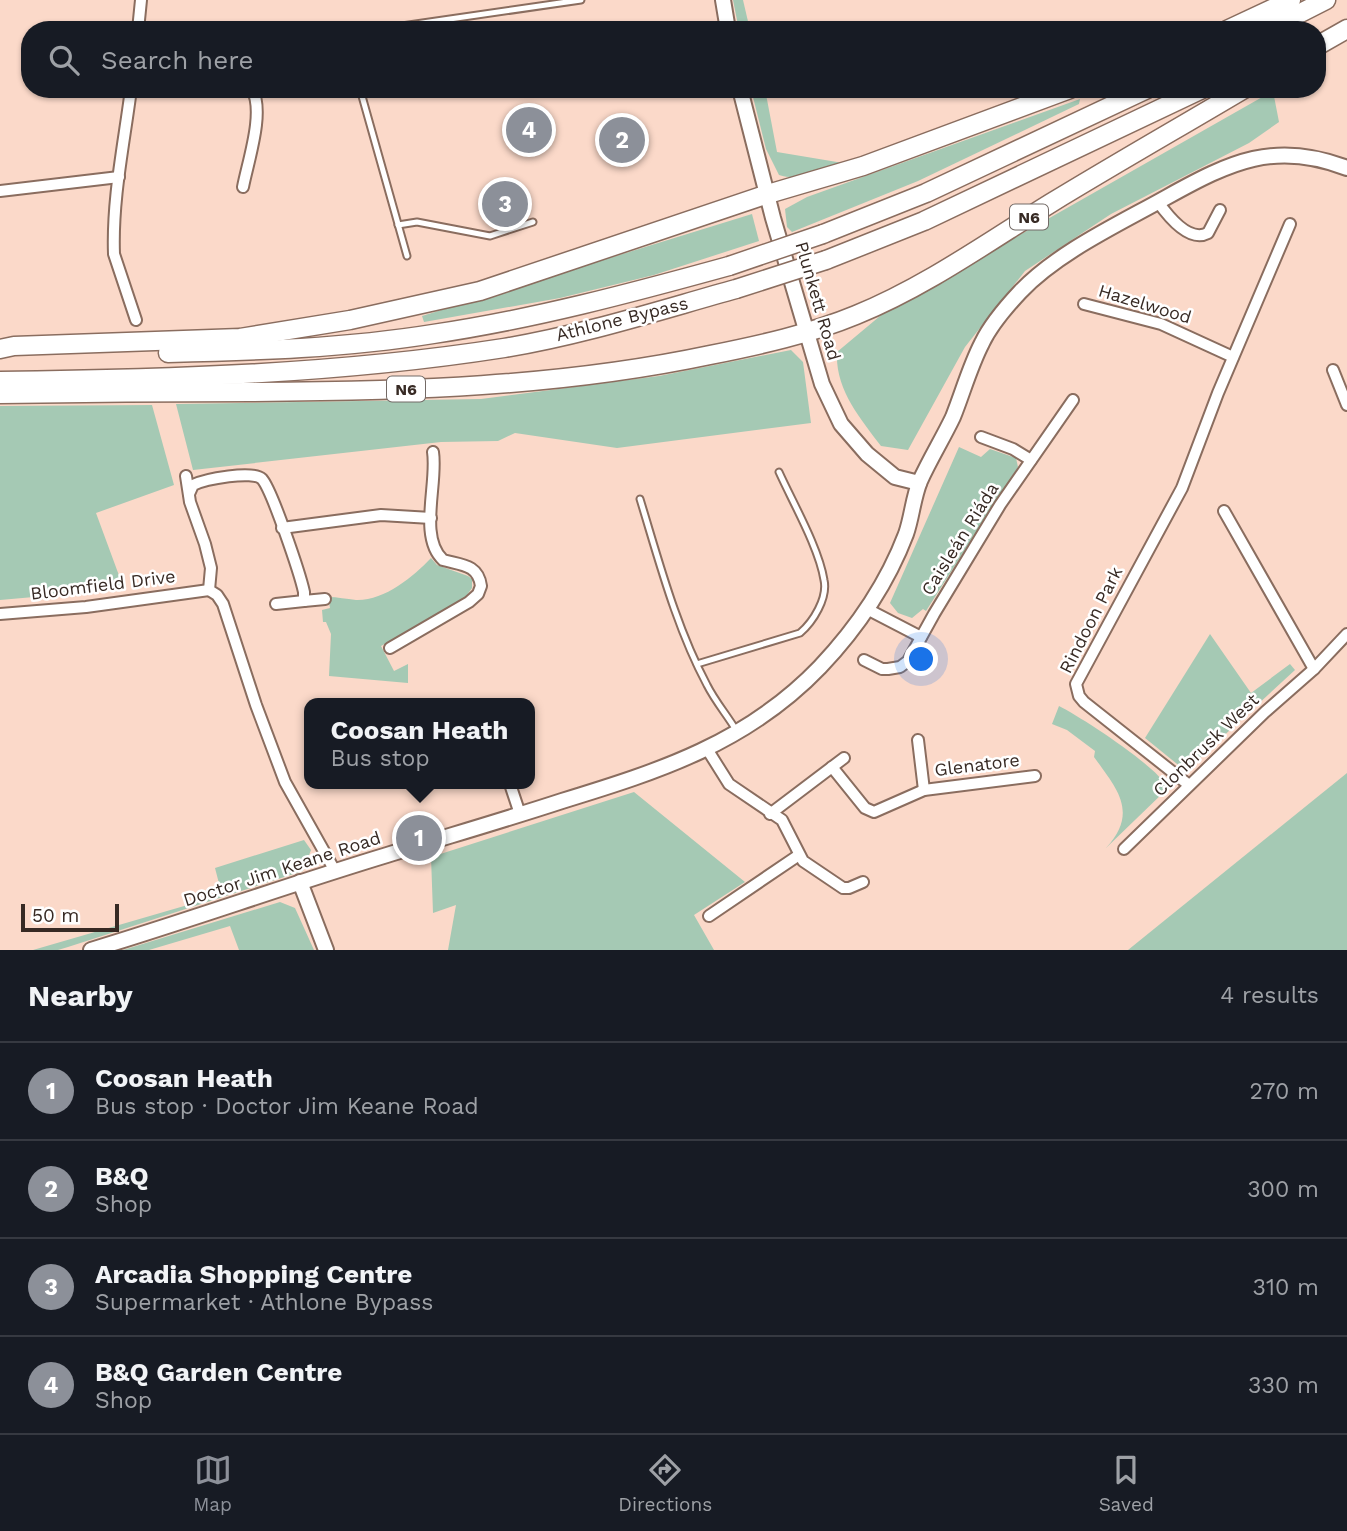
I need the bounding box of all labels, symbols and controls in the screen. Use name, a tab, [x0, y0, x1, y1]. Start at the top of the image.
search box	[21, 21, 1326, 98]
icon: search	[45, 41, 83, 79]
text: Search here	[101, 45, 253, 75]
pin: 4	[506, 104, 552, 156]
pin: 2	[599, 114, 645, 166]
pin: 3	[482, 178, 528, 230]
road number: N6	[1010, 204, 1048, 230]
street label: Plunkett Road	[791, 239, 845, 363]
street label: Hazelwood	[1096, 279, 1194, 328]
street label: Athlone Bypass	[554, 292, 690, 345]
road number: N6	[387, 376, 425, 402]
street label: Caisleán Riáda	[917, 479, 1003, 599]
street label: Rindoon Park	[1055, 563, 1126, 677]
street label: Bloomfield Drive	[29, 565, 177, 604]
your location	[904, 642, 938, 676]
street label: Clonbrusk West	[1148, 689, 1263, 800]
popup	[304, 698, 535, 789]
text: Coosan Heath	[331, 715, 508, 745]
text: Bus stop	[331, 745, 430, 772]
street label: Glenatore	[933, 749, 1021, 780]
pin: 1	[396, 812, 442, 864]
street label: Doctor Jim Keane Road	[181, 827, 383, 910]
scale bar	[21, 901, 119, 933]
text: 50 m	[32, 904, 79, 927]
text: Nearby	[28, 978, 133, 1013]
text: 4 results	[1220, 982, 1319, 1009]
text: Coosan Heath	[95, 1063, 273, 1093]
text: 1	[46, 1078, 56, 1105]
text: 270 m	[1250, 1078, 1319, 1105]
text: Bus stop · Doctor Jim Keane Road	[95, 1093, 479, 1120]
text: B&Q	[95, 1161, 149, 1191]
text: 2	[44, 1176, 58, 1203]
text: 300 m	[1247, 1176, 1319, 1203]
text: Shop	[95, 1191, 152, 1218]
text: Arcadia Shopping Centre	[95, 1259, 412, 1289]
text: 3	[44, 1274, 58, 1301]
text: 310 m	[1253, 1274, 1319, 1301]
text: Supermarket · Athlone Bypass	[95, 1289, 433, 1316]
text: B&Q Garden Centre	[95, 1357, 342, 1387]
text: 4	[44, 1372, 58, 1399]
text: 330 m	[1248, 1372, 1319, 1399]
text: Shop	[95, 1387, 152, 1414]
tab: Map	[193, 1451, 232, 1516]
tab: Directions	[618, 1451, 712, 1516]
tab: Saved	[1099, 1451, 1154, 1516]

